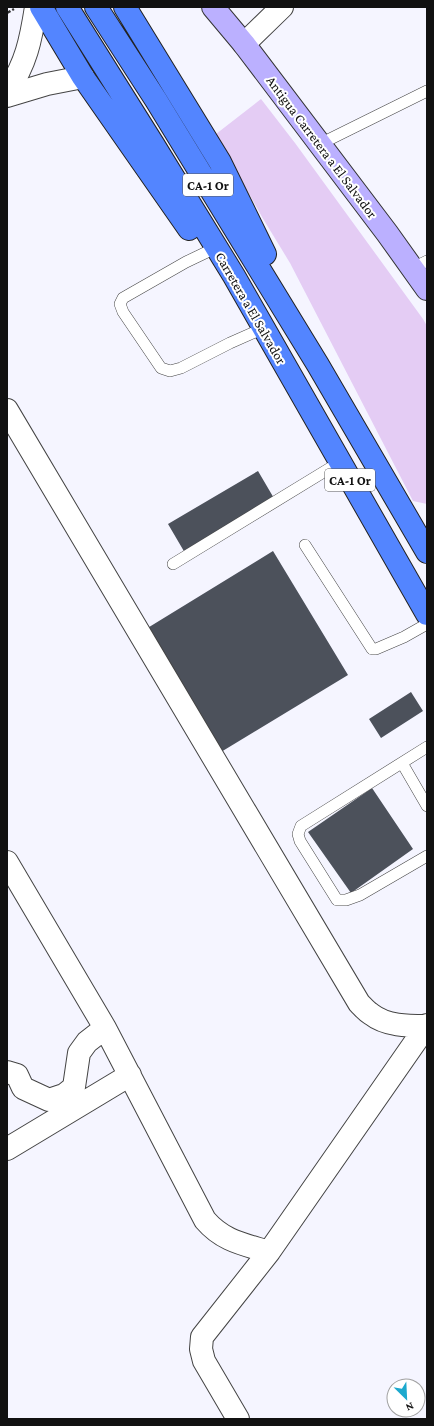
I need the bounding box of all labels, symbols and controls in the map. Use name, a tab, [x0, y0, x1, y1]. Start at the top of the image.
street label: Antigua Carretera a El Salvador	[263, 73, 381, 221]
road number: CA-1 Or	[183, 174, 233, 196]
street label: Carretera a El Salvador	[212, 249, 290, 367]
road number: CA-1 Or	[325, 469, 375, 491]
north arrow	[386, 1378, 426, 1418]
text: N	[404, 1400, 416, 1414]

